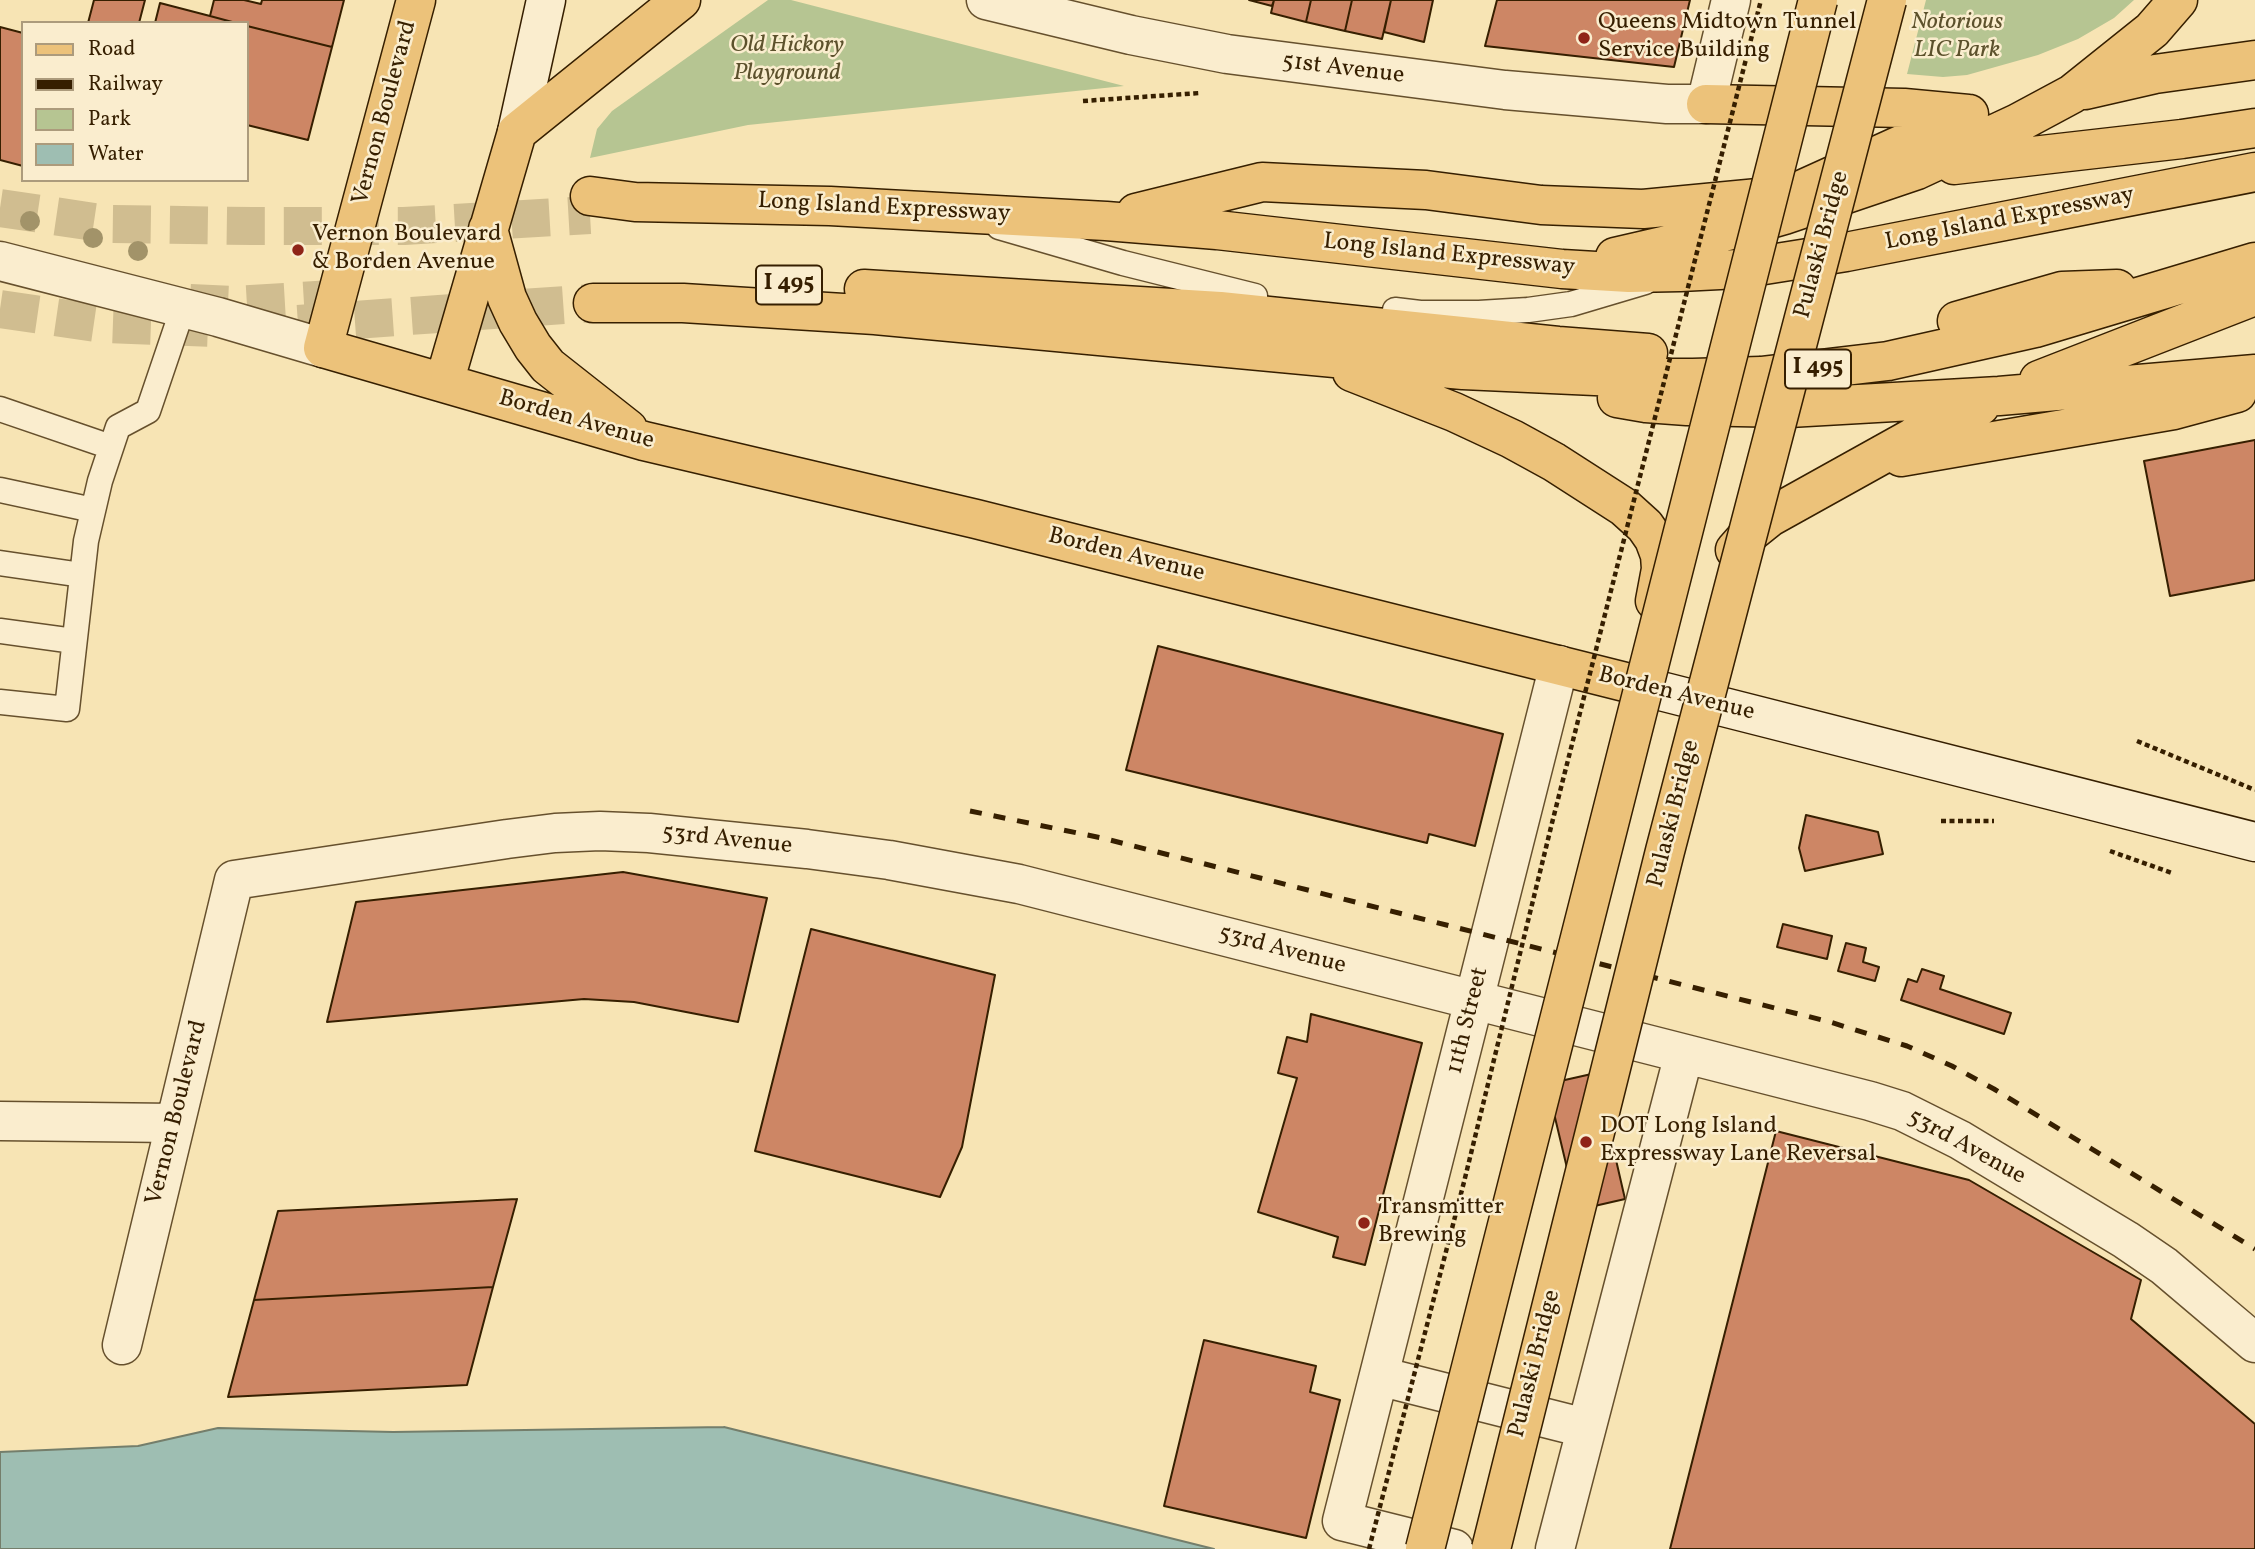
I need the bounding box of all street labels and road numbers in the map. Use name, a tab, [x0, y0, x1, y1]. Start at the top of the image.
street label: Vernon Boulevard	[348, 18, 424, 208]
street label: 51st Avenue	[1280, 48, 1406, 92]
street label: Pulaski Bridge	[1789, 168, 1857, 322]
street label: Long Island Expressway	[1883, 182, 2137, 258]
street label: Long Island Expressway	[757, 188, 1011, 230]
street label: Long Island Expressway	[1322, 228, 1576, 284]
road number: I 495	[756, 266, 822, 304]
road number: I 495	[1785, 350, 1851, 388]
street label: Borden Avenue	[495, 385, 657, 457]
street label: Borden Avenue	[1045, 523, 1207, 589]
street label: Borden Avenue	[1595, 662, 1757, 728]
street label: Pulaski Bridge	[1643, 737, 1707, 891]
street label: 53rd Avenue	[660, 820, 794, 862]
street label: 53rd Avenue	[1215, 920, 1349, 982]
street label: 11th Street	[1442, 965, 1496, 1077]
street label: Vernon Boulevard	[141, 1018, 215, 1208]
street label: 53rd Avenue	[1902, 1104, 2030, 1192]
street label: Pulaski Bridge	[1504, 1287, 1568, 1441]

